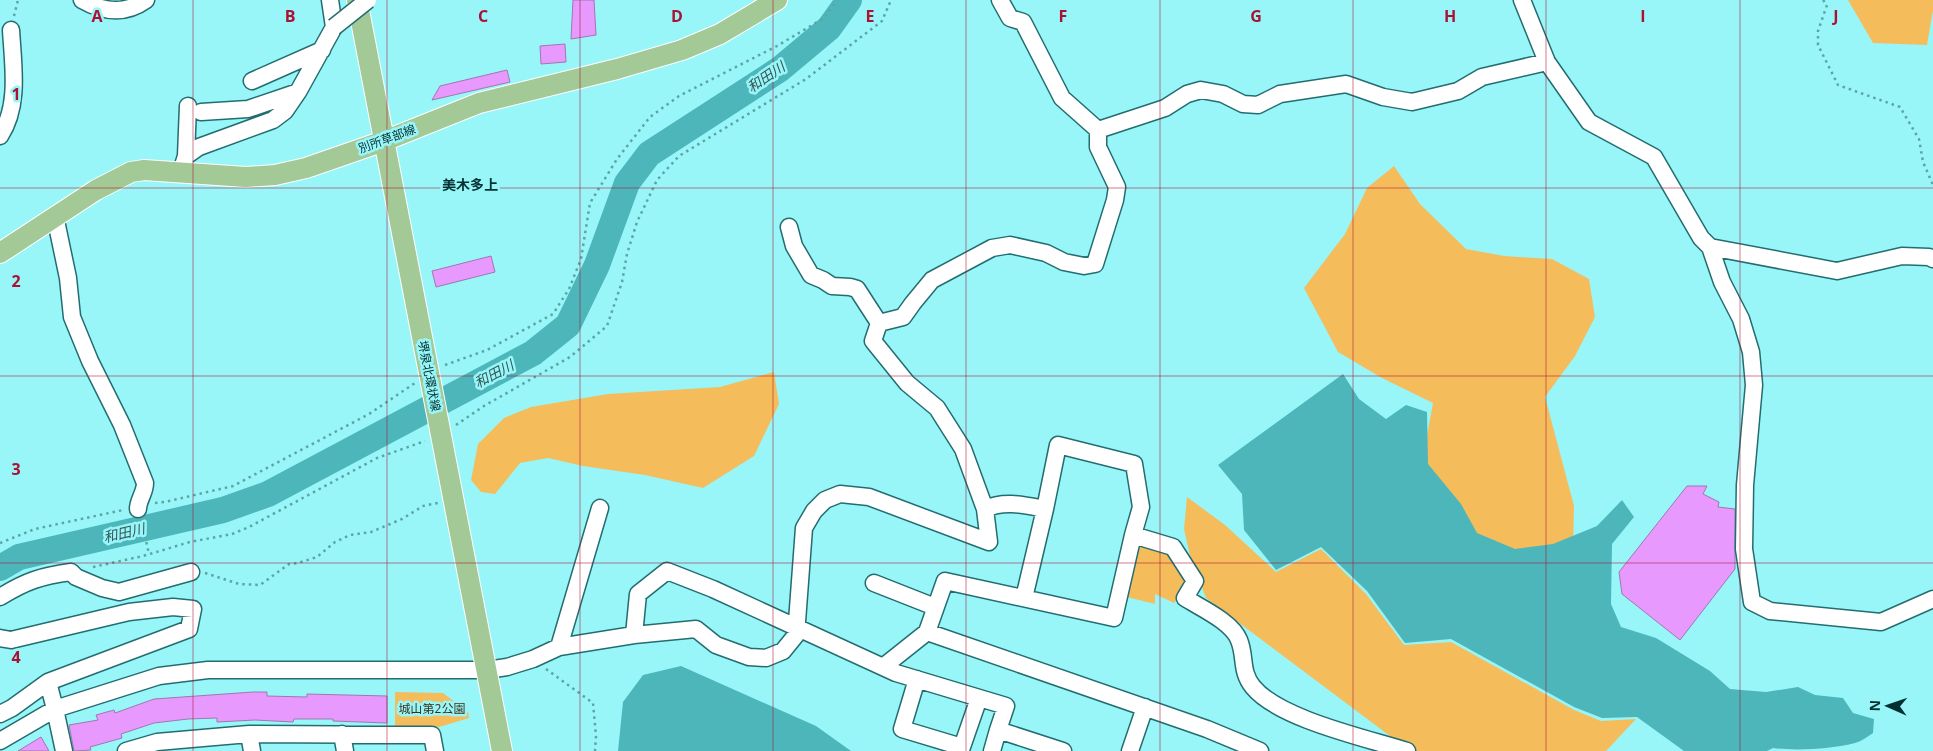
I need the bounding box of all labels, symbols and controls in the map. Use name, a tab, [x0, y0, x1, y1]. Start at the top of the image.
text: A	[91, 5, 103, 27]
text: B	[285, 5, 295, 27]
text: C	[478, 5, 488, 27]
text: D	[671, 5, 683, 27]
text: E	[866, 5, 875, 27]
text: F	[1059, 5, 1067, 27]
text: G	[1250, 5, 1262, 27]
text: H	[1444, 5, 1456, 27]
text: I	[1640, 5, 1646, 27]
text: J	[1831, 5, 1839, 27]
water label: 和田川	[743, 56, 790, 96]
text: 1	[11, 83, 21, 105]
street label: 別所草部線	[356, 120, 418, 157]
district label: 美木多上	[442, 175, 498, 194]
text: 2	[11, 270, 21, 292]
street label: 堺泉北環状線	[414, 339, 445, 413]
water label: 和田川	[471, 354, 519, 392]
text: 3	[11, 458, 21, 480]
water label: 和田川	[101, 518, 148, 546]
text: 4	[11, 646, 21, 668]
north arrow	[1863, 681, 1913, 731]
park label: 城山第2公園	[399, 700, 465, 717]
text: N	[1865, 700, 1884, 712]

